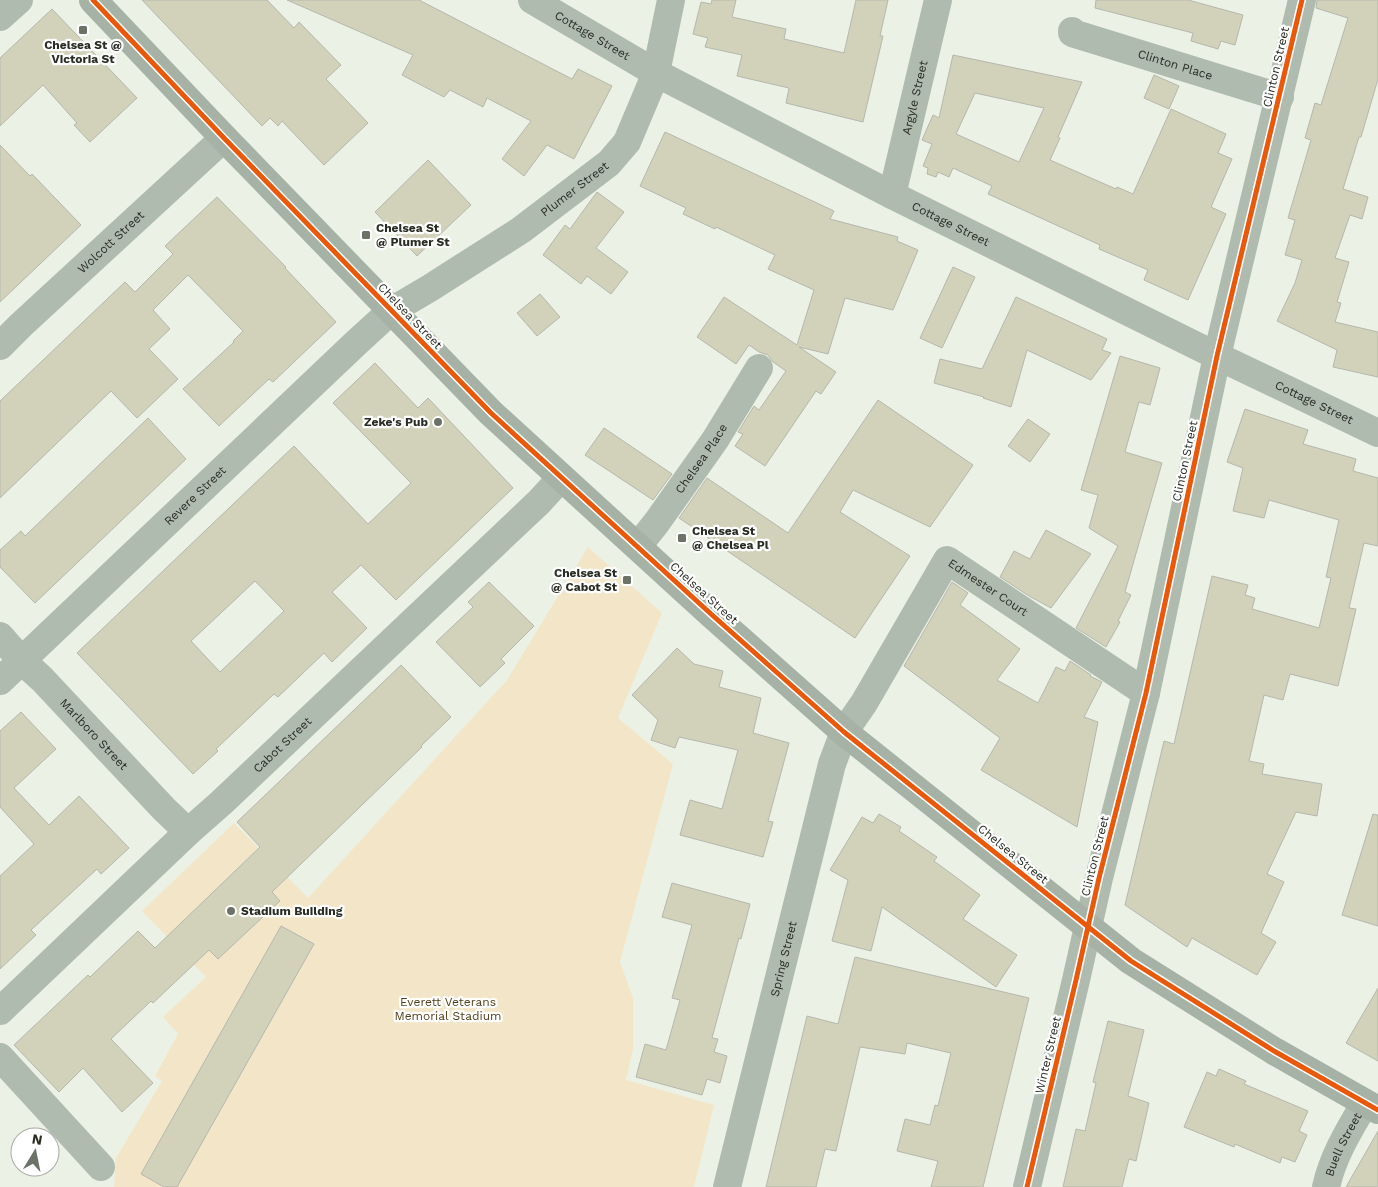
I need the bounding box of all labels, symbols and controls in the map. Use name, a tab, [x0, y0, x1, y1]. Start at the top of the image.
street label: Cottage Street	[552, 8, 633, 63]
marker: Chelsea St @ Victoria St	[77, 24, 89, 36]
street label: Clinton Street	[1260, 25, 1292, 109]
place label: Chelsea St @ Victoria St	[44, 38, 122, 66]
street label: Clinton Place	[1136, 47, 1214, 83]
street label: Argyle Street	[899, 59, 930, 136]
street label: Plumer Street	[538, 159, 611, 219]
street label: Cottage Street	[909, 199, 992, 249]
street label: Wolcott Street	[75, 208, 147, 276]
place label: Chelsea St @ Plumer St	[376, 221, 450, 249]
marker: Chelsea St @ Plumer St	[360, 229, 372, 241]
street label: Chelsea Street	[375, 280, 445, 352]
street label: Cottage Street	[1273, 378, 1356, 427]
place label: Zeke's Pub	[364, 415, 428, 429]
marker: Zeke's Pub	[432, 416, 444, 428]
street label: Clinton Street	[1170, 419, 1200, 503]
street label: Chelsea Place	[672, 421, 730, 496]
street label: Revere Street	[161, 463, 229, 528]
place label: Chelsea St @ Chelsea Pl	[692, 524, 769, 552]
marker: Chelsea St @ Chelsea Pl	[676, 532, 688, 544]
street label: Edmester Court	[946, 556, 1031, 619]
street label: Chelsea Street	[667, 559, 741, 627]
place label: Chelsea St @ Cabot St	[551, 566, 618, 594]
marker: Chelsea St @ Cabot St	[621, 574, 633, 586]
street label: Marlboro Street	[57, 696, 131, 773]
street label: Cabot Street	[250, 714, 314, 776]
street label: Clinton Street	[1078, 814, 1112, 898]
street label: Chelsea Street	[975, 821, 1051, 887]
place label: Stadium Building	[241, 904, 343, 918]
marker: Stadium Building	[225, 905, 237, 917]
street label: Spring Street	[768, 920, 800, 998]
park label: Everett Veterans Memorial Stadium	[394, 995, 502, 1023]
street label: Winter Street	[1032, 1015, 1064, 1095]
street label: Buell Street	[1322, 1110, 1365, 1178]
north arrow	[10, 1127, 60, 1177]
text: N	[31, 1130, 44, 1148]

